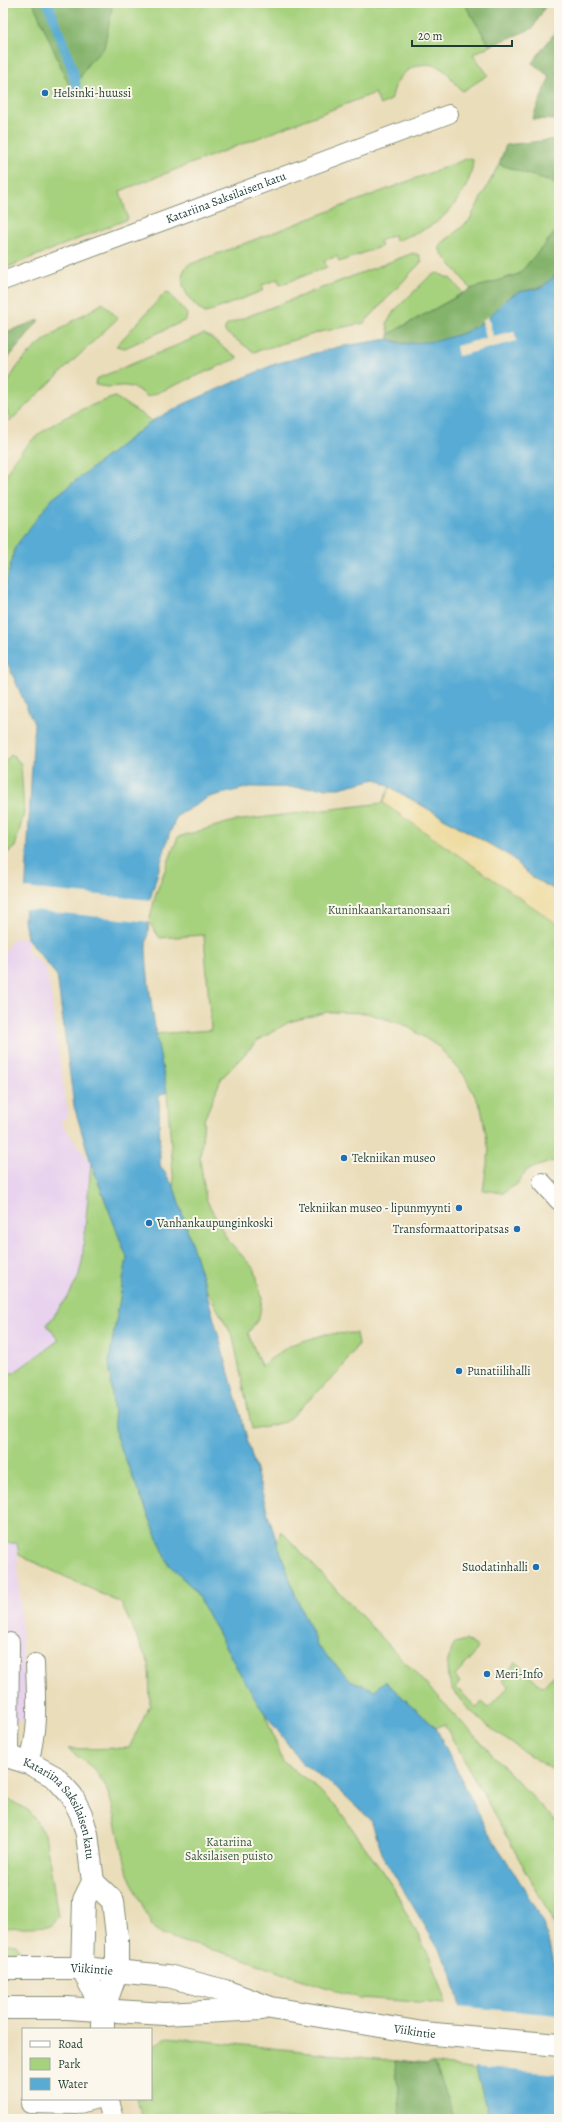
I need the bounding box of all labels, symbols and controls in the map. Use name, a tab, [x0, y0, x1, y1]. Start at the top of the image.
scale bar	[412, 22, 512, 48]
text: 20 m	[418, 28, 442, 44]
place label: Helsinki-huussi	[53, 85, 131, 101]
marker: Helsinki-huussi	[40, 88, 50, 98]
street label: Katariina Saksilaisen katu	[163, 168, 289, 227]
park label: Kuninkaankartanonsaari	[328, 902, 450, 918]
place label: Tekniikan museo	[352, 1150, 435, 1166]
marker: Tekniikan museo	[339, 1153, 349, 1163]
place label: Tekniikan museo - lipunmyynti	[299, 1200, 451, 1216]
marker: Tekniikan museo - lipunmyynti	[454, 1203, 464, 1213]
place label: Vanhankaupunginkoski	[156, 1215, 273, 1231]
marker: Vanhankaupunginkoski	[144, 1218, 154, 1228]
place label: Transformaattoripatsas	[393, 1221, 509, 1237]
marker: Transformaattoripatsas	[512, 1224, 522, 1234]
place label: Punatiilihalli	[467, 1363, 531, 1379]
marker: Punatiilihalli	[454, 1366, 464, 1376]
place label: Suodatinhalli	[462, 1559, 528, 1575]
marker: Suodatinhalli	[531, 1562, 541, 1572]
place label: Meri-Info	[495, 1666, 543, 1682]
marker: Meri-Info	[482, 1669, 492, 1679]
street label: Katariina Saksilaisen katu	[21, 1754, 98, 1861]
park label: Katariina Saksilaisen puisto	[185, 1834, 273, 1864]
street label: Viikintie	[70, 1960, 114, 1979]
street label: Viikintie	[392, 2020, 436, 2042]
legend	[22, 2028, 152, 2100]
text: Road	[58, 2036, 84, 2052]
text: Park	[58, 2056, 81, 2072]
text: Water	[57, 2076, 88, 2092]

